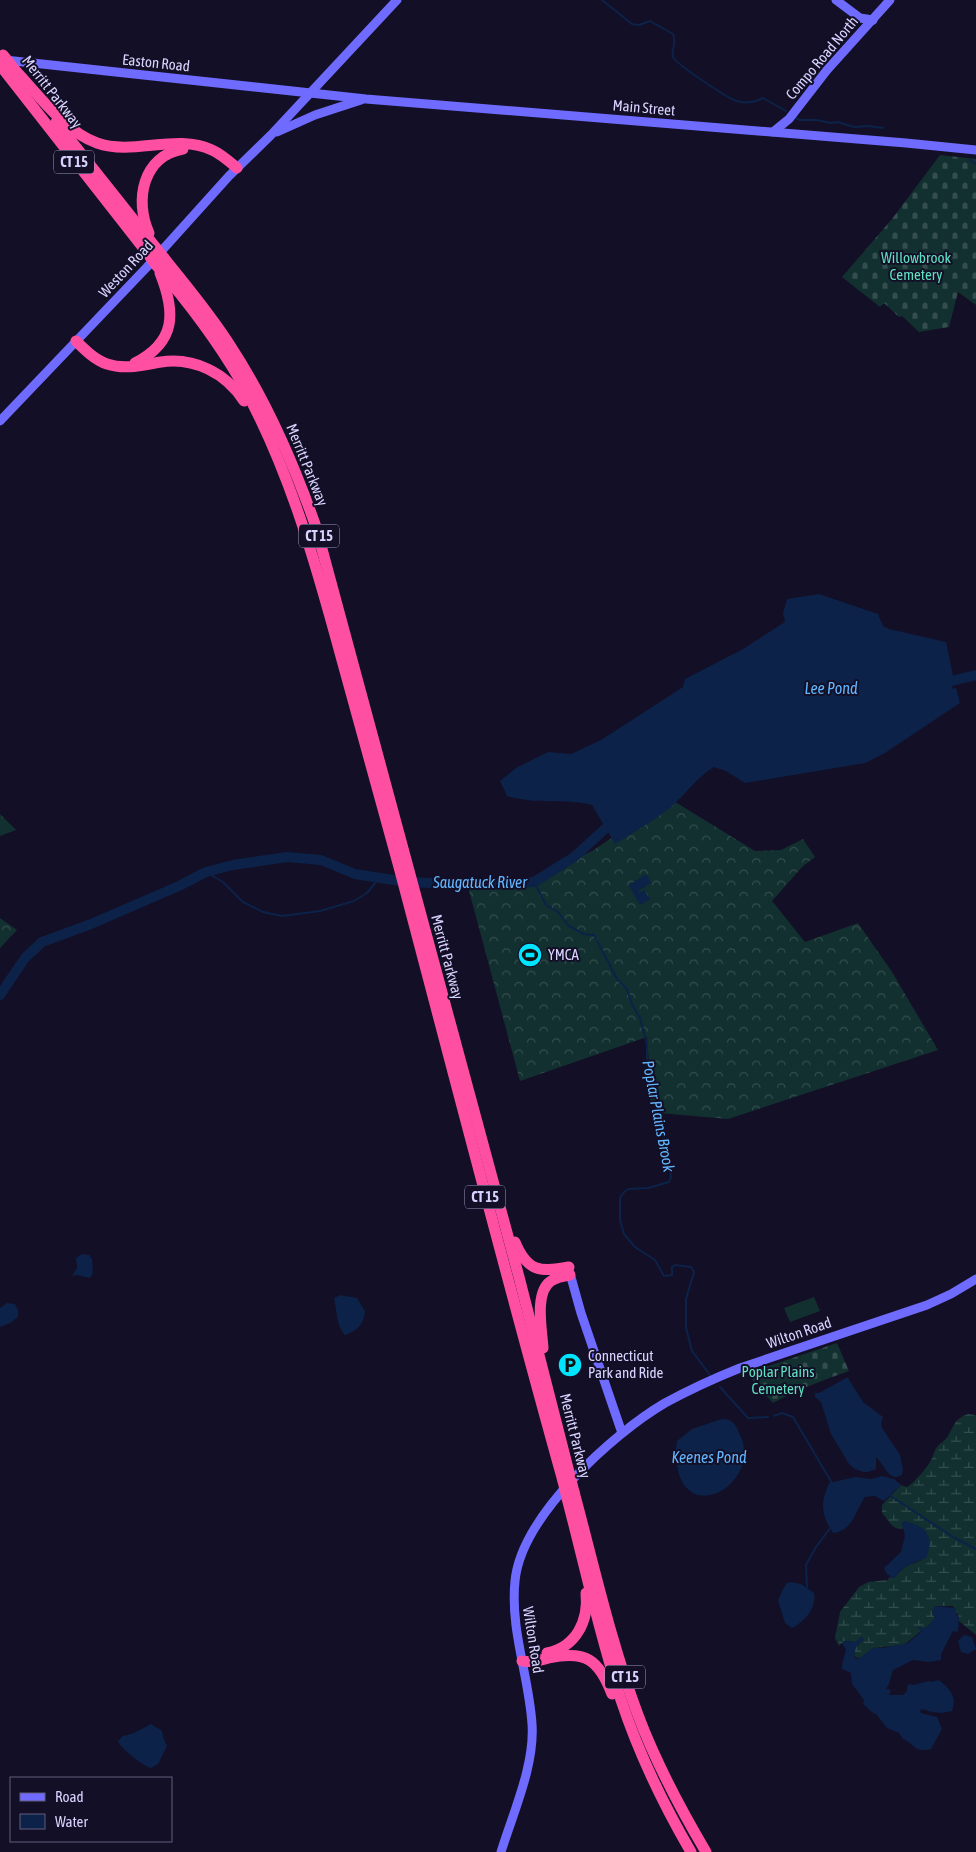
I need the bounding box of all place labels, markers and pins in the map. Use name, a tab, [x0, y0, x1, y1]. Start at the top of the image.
sports icon: YMCA	[517, 942, 543, 968]
place label: YMCA	[548, 946, 579, 963]
place label: Connecticut Park and Ride	[588, 1347, 664, 1381]
parking icon: Connecticut Park and Ride	[557, 1352, 583, 1378]

